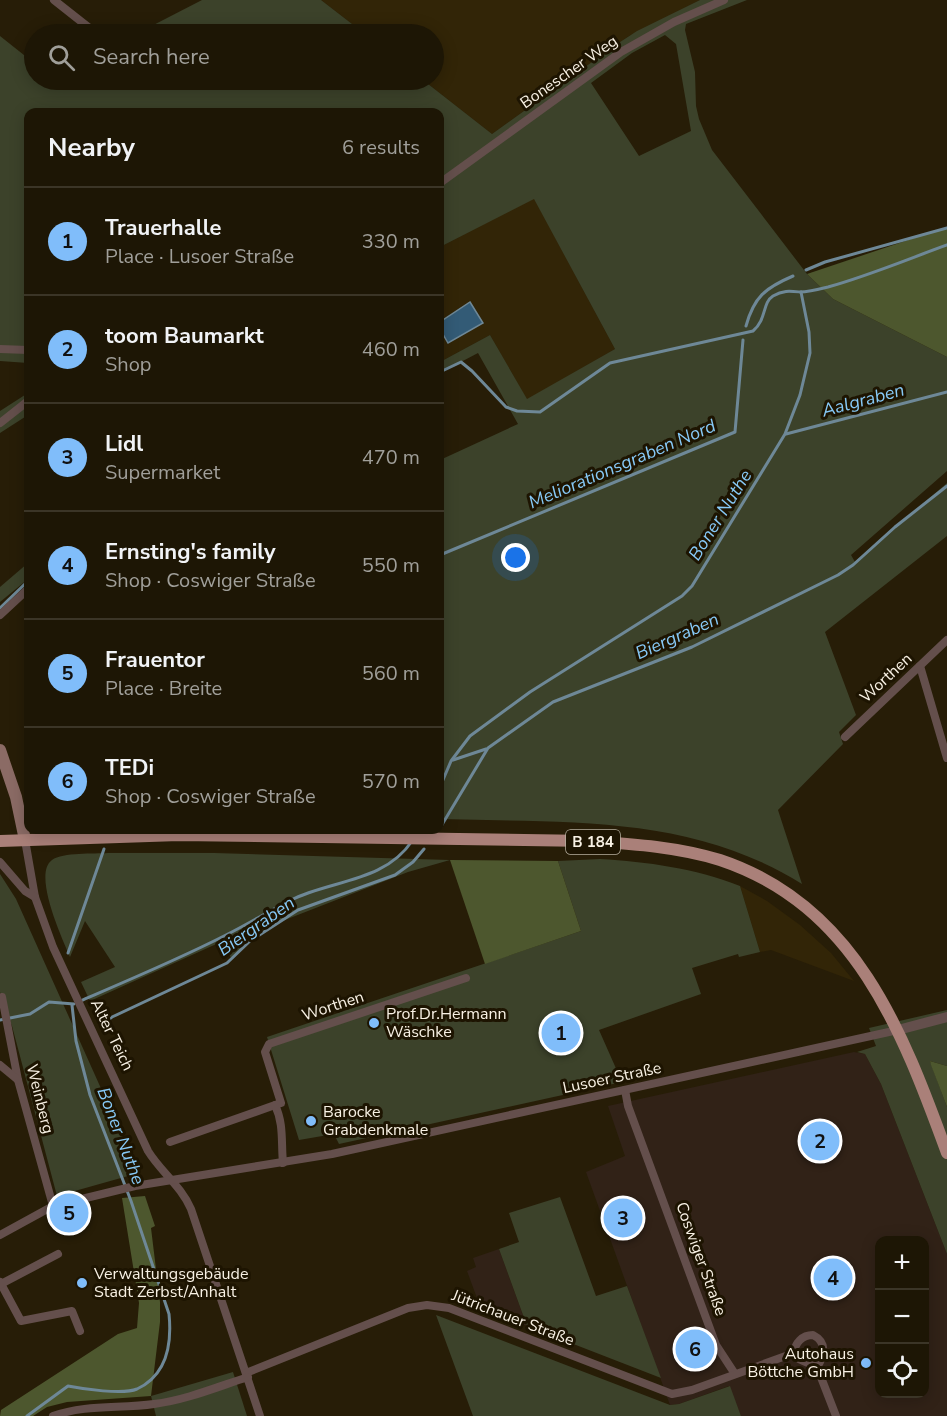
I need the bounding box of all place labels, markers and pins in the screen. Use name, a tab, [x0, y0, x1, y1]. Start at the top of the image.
place label: Prof.Dr.Hermann Wäschke	[386, 1003, 507, 1043]
pin: 1	[542, 1010, 580, 1056]
marker: Prof.Dr.Hermann Wäschke	[367, 1016, 381, 1030]
place label: Barocke Grabdenkmale	[323, 1101, 428, 1141]
marker: Barocke Grabdenkmale	[304, 1114, 318, 1128]
pin: 2	[800, 1118, 840, 1164]
pin: 5	[50, 1190, 88, 1236]
pin: 3	[604, 1196, 642, 1240]
pin: 4	[814, 1256, 852, 1300]
place label: Verwaltungsgebäude Stadt Zerbst/Anhalt	[93, 1263, 248, 1303]
marker: Verwaltungsgebäude Stadt Zerbst/Anhalt	[75, 1276, 89, 1290]
pin: 6	[676, 1326, 714, 1372]
place label: Autohaus Böttche GmbH	[748, 1343, 854, 1383]
marker: Autohaus Böttche GmbH	[859, 1356, 873, 1370]

